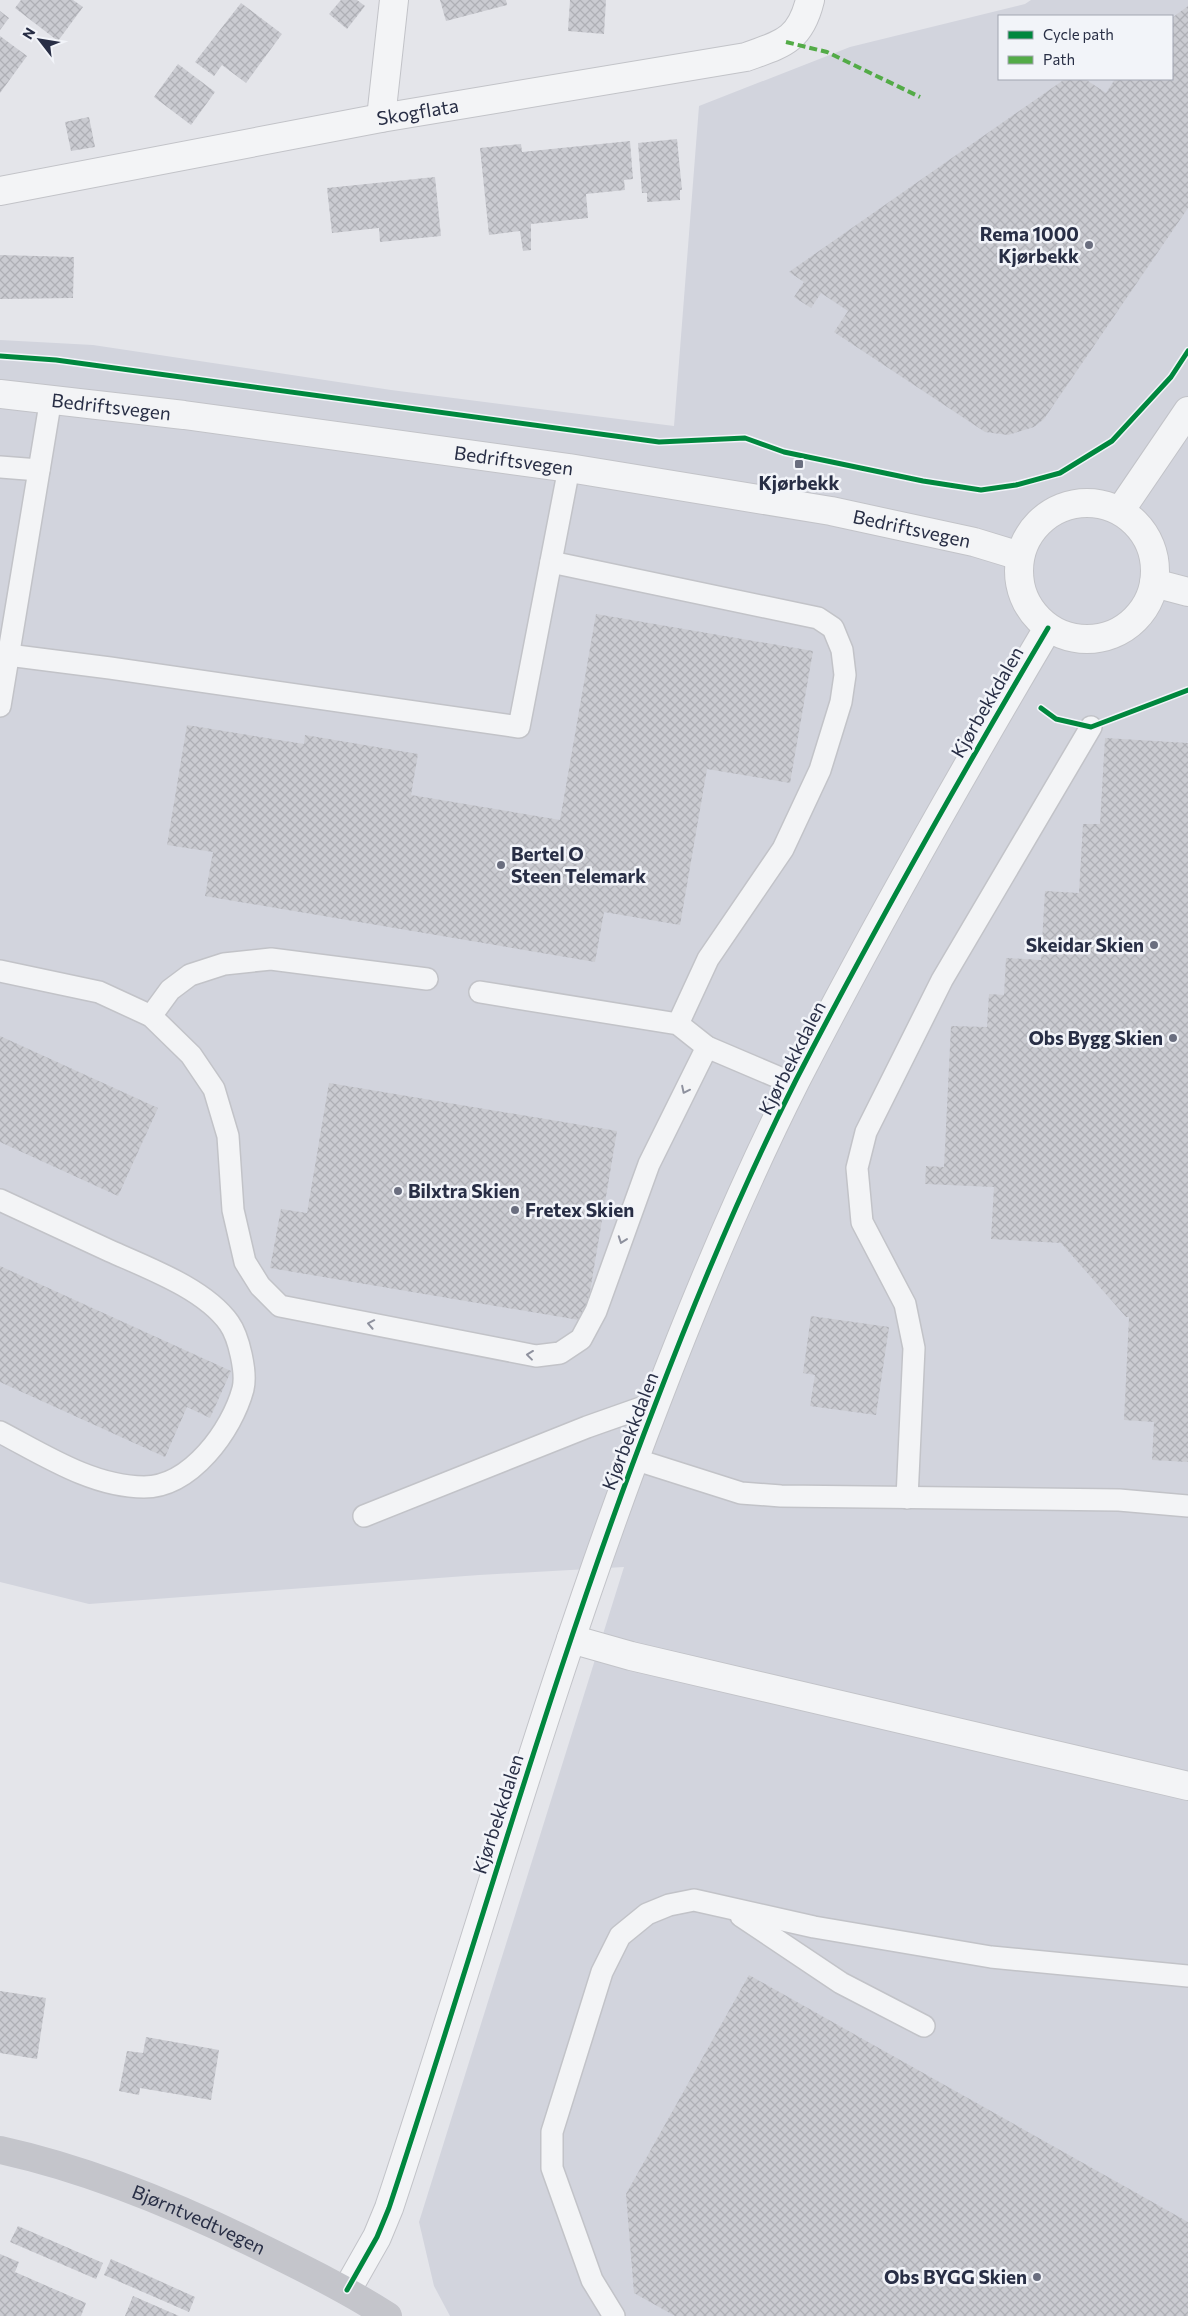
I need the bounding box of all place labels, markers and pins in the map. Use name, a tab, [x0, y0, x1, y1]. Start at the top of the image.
place label: Rema 1000 Kjørbekk	[980, 222, 1079, 267]
marker: Rema 1000 Kjørbekk	[1083, 239, 1095, 251]
marker: Kjørbekk	[793, 458, 805, 470]
place label: Kjørbekk	[759, 471, 839, 494]
place label: Bertel O Steen Telemark	[511, 842, 646, 887]
marker: Bertel O Steen Telemark	[495, 859, 507, 871]
place label: Skeidar Skien	[1026, 933, 1144, 956]
marker: Skeidar Skien	[1148, 939, 1160, 951]
place label: Obs Bygg Skien	[1028, 1026, 1163, 1049]
marker: Obs Bygg Skien	[1167, 1032, 1179, 1044]
place label: Bilxtra Skien	[408, 1179, 520, 1202]
marker: Bilxtra Skien	[392, 1185, 404, 1197]
place label: Fretex Skien	[525, 1198, 634, 1221]
marker: Fretex Skien	[509, 1204, 521, 1216]
place label: Obs BYGG Skien	[884, 2265, 1027, 2288]
marker: Obs BYGG Skien	[1031, 2271, 1043, 2283]

